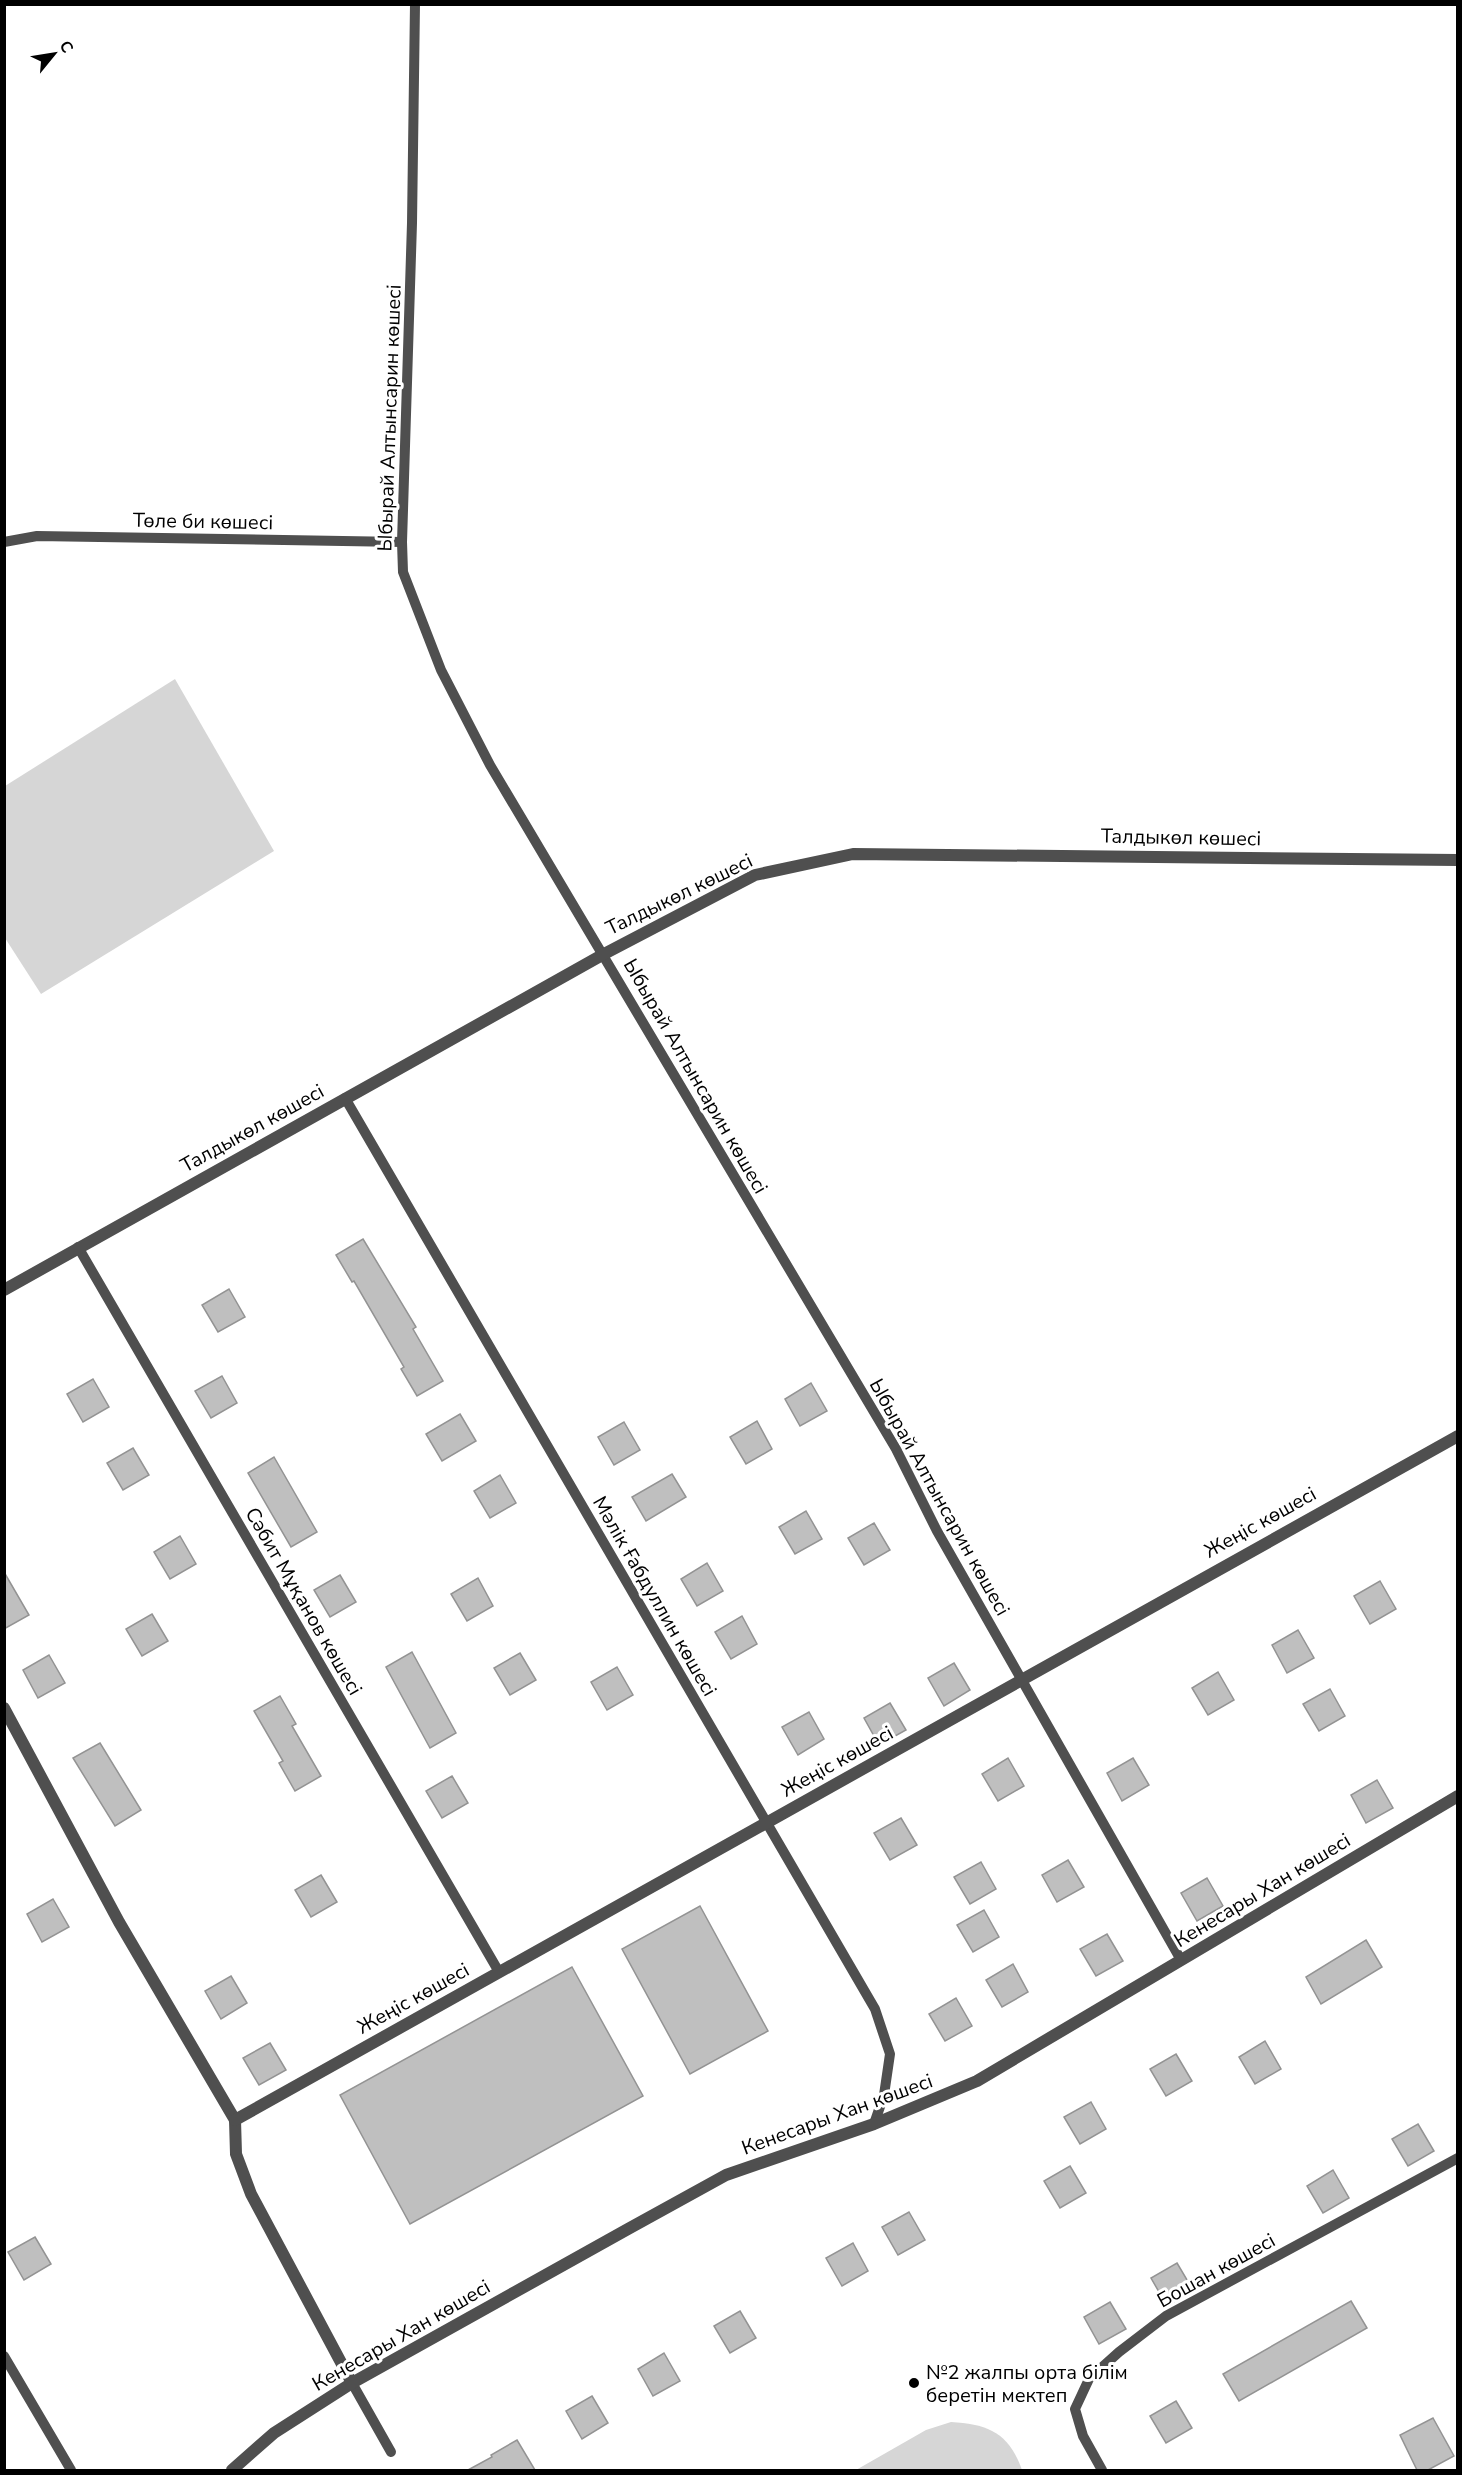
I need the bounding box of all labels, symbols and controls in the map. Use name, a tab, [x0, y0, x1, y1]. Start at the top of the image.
north arrow	[24, 24, 84, 84]
text: С	[54, 37, 78, 57]
street label: Ыбырай Алтынсарин көшесі	[371, 284, 408, 552]
street label: Төле би көшесі	[133, 507, 273, 536]
street label: Талдыкөл көшесі	[1101, 823, 1261, 852]
street label: Талдыкөл көшесі	[601, 847, 757, 942]
street label: Ыбырай Алтынсарин көшесі	[617, 954, 774, 1199]
street label: Талдыкөл көшесі	[176, 1078, 329, 1179]
street label: Ыбырай Алтынсарин көшесі	[863, 1374, 1016, 1621]
street label: Жеңіс көшесі	[1199, 1480, 1321, 1564]
street label: Мәлік Ғабдуллин көшесі	[586, 1491, 723, 1701]
street label: Сәбит Мұқанов көшесі	[239, 1502, 368, 1700]
street label: Жеңіс көшесі	[776, 1719, 898, 1803]
street label: Кенесары Хан көшесі	[1169, 1827, 1356, 1954]
street label: Жеңіс көшесі	[352, 1956, 474, 2040]
street label: Кенесары Хан көшесі	[738, 2067, 936, 2162]
street label: Бошан көшесі	[1152, 2227, 1280, 2314]
street label: Кенесары Хан көшесі	[307, 2273, 495, 2398]
place label: №2 жалпы орта білім беретін мектеп	[926, 2359, 1128, 2409]
marker: №2 жалпы орта білім беретін мектеп	[907, 2376, 921, 2390]

